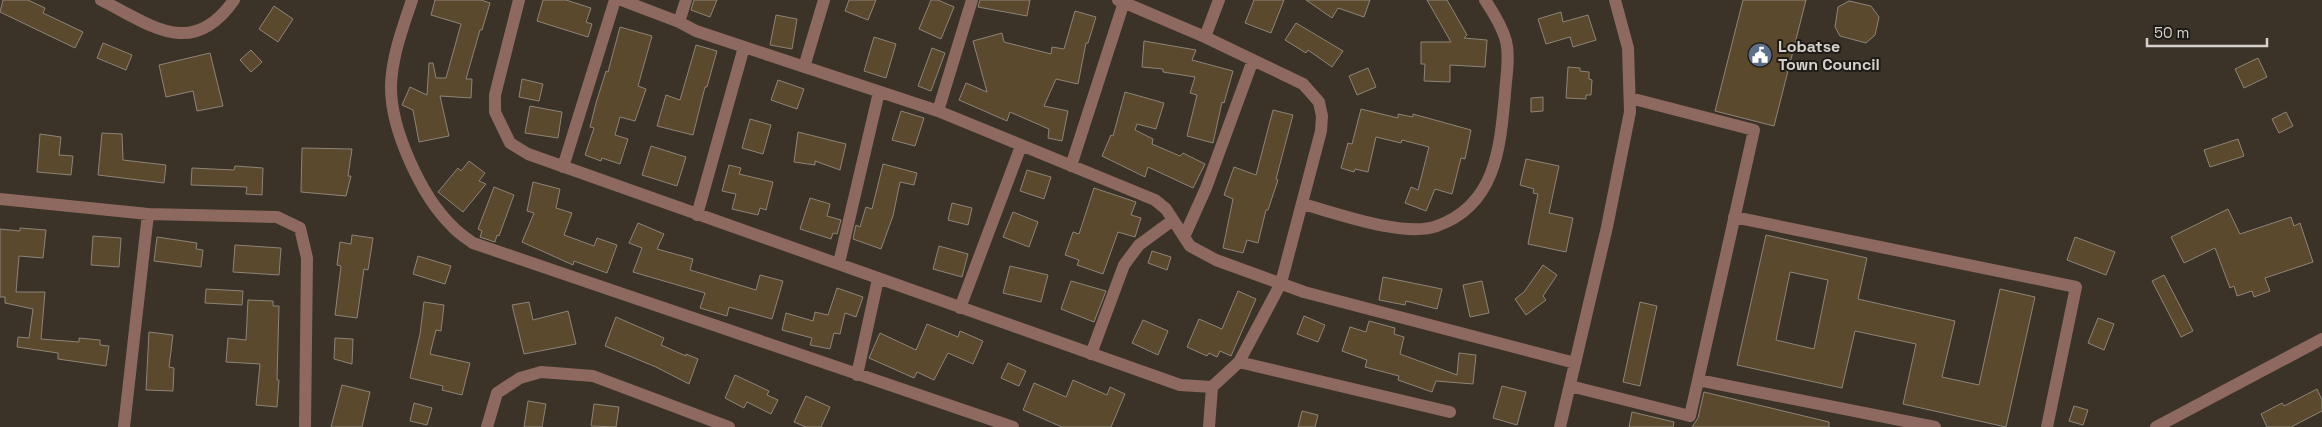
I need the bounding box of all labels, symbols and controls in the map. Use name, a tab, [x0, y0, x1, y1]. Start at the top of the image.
scale bar	[2147, 15, 2267, 47]
text: 50 m	[2154, 23, 2189, 42]
place label: Lobatse Town Council	[1778, 36, 1880, 75]
public building icon: Lobatse Town Council	[1747, 42, 1773, 68]

